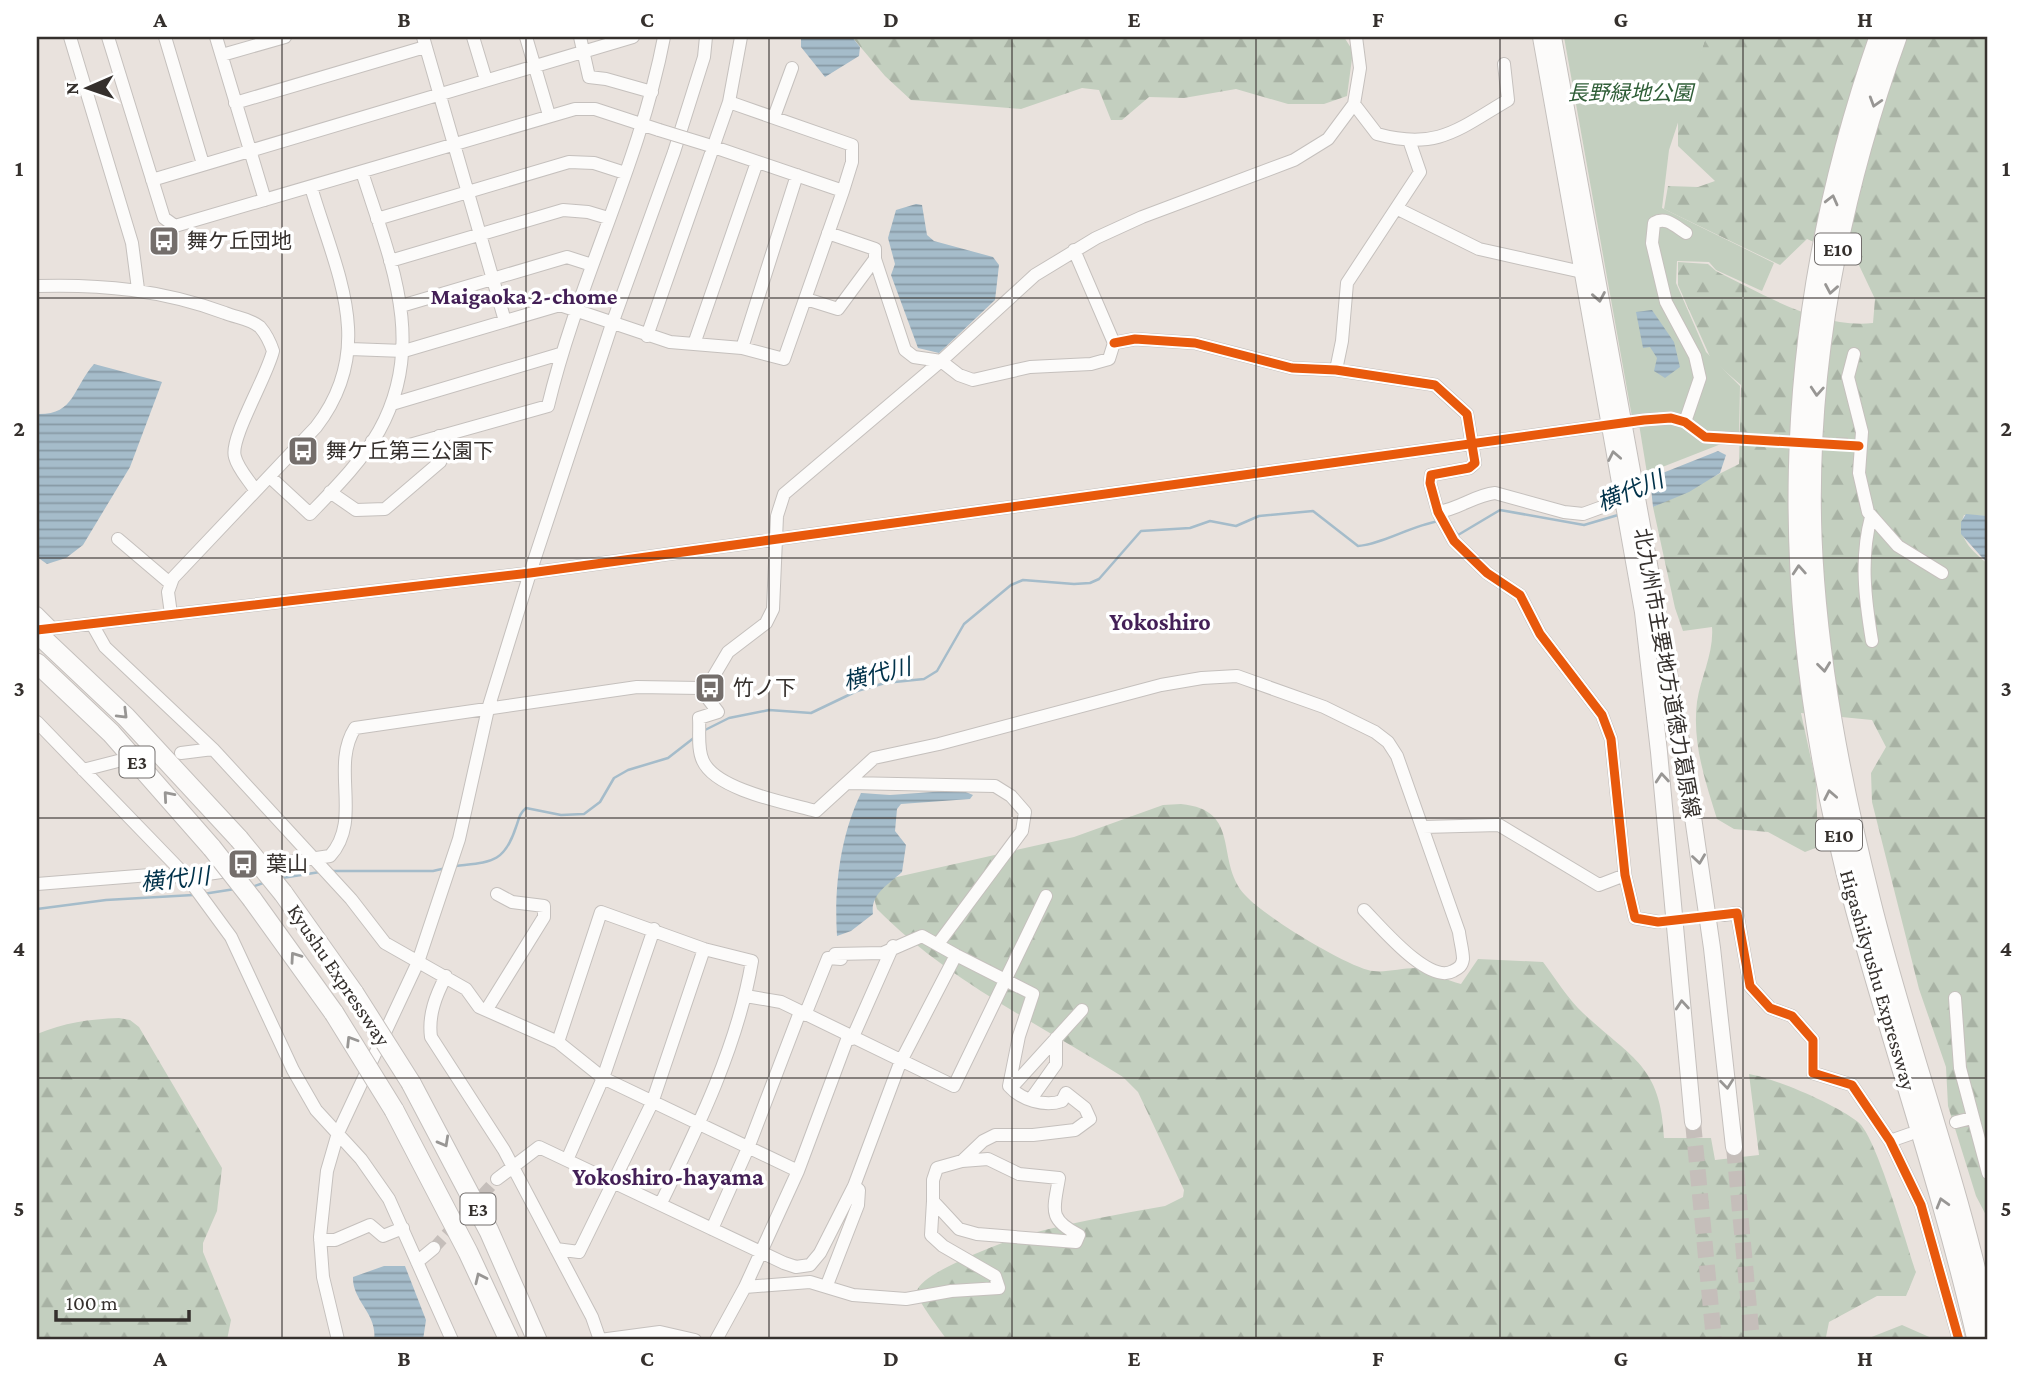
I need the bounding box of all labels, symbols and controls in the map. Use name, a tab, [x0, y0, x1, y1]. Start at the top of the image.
text: A	[152, 6, 167, 32]
text: B	[397, 6, 411, 32]
text: C	[640, 6, 654, 32]
text: D	[883, 6, 899, 32]
text: E	[1127, 6, 1141, 32]
text: F	[1372, 6, 1384, 32]
text: G	[1614, 6, 1629, 32]
text: H	[1857, 6, 1873, 32]
north arrow	[52, 52, 122, 122]
park label: 長野緑地公園	[1567, 81, 1696, 105]
text: N	[61, 82, 82, 95]
one-way arrow	[1869, 95, 1884, 107]
text: 1	[15, 155, 24, 181]
text: 1	[2002, 155, 2011, 181]
one-way arrow	[1824, 194, 1838, 206]
bus stop icon: 舞ケ丘団地	[147, 224, 181, 258]
place label: 舞ケ丘団地	[187, 229, 292, 253]
road number: E10	[1815, 233, 1861, 264]
district label: Maigaoka 2-chome	[430, 283, 618, 309]
one-way arrow	[1824, 283, 1839, 295]
one-way arrow	[1591, 291, 1606, 303]
one-way arrow	[1810, 386, 1825, 397]
text: 2	[13, 415, 25, 441]
text: 2	[2000, 415, 2012, 441]
bus stop icon: 舞ケ丘第三公園下	[286, 434, 320, 468]
place label: 舞ケ丘第三公園下	[326, 439, 494, 463]
one-way arrow	[1607, 450, 1622, 462]
water label: 横代川	[1593, 465, 1670, 516]
street label: 北九州市主要地方道徳力葛原線	[1630, 526, 1704, 820]
one-way arrow	[1791, 564, 1806, 575]
district label: Yokoshiro	[1109, 608, 1211, 635]
water label: 横代川	[840, 652, 917, 695]
one-way arrow	[1816, 661, 1831, 673]
bus stop icon: 竹ノ下	[693, 671, 727, 705]
text: 3	[13, 675, 25, 701]
text: 3	[2000, 675, 2012, 701]
place label: 竹ノ下	[733, 676, 796, 700]
one-way arrow	[114, 705, 127, 718]
road number: E3	[120, 747, 154, 778]
one-way arrow	[1655, 772, 1670, 783]
one-way arrow	[1824, 789, 1839, 801]
one-way arrow	[164, 791, 176, 804]
road number: E10	[1816, 820, 1862, 850]
bus stop icon: 葉山	[226, 847, 260, 881]
place label: 葉山	[266, 852, 308, 876]
one-way arrow	[1691, 853, 1706, 864]
water label: 横代川	[139, 862, 214, 896]
street label: Higashikyushu Expressway	[1835, 867, 1921, 1093]
street label: Kyushu Expressway	[283, 900, 396, 1051]
text: 4	[13, 935, 25, 961]
text: 4	[2000, 935, 2012, 961]
one-way arrow	[290, 952, 303, 965]
one-way arrow	[1675, 999, 1690, 1010]
one-way arrow	[347, 1035, 360, 1048]
one-way arrow	[1719, 1078, 1734, 1090]
one-way arrow	[436, 1135, 449, 1148]
district label: Yokoshiro-hayama	[572, 1163, 764, 1190]
road number: E3	[461, 1194, 496, 1224]
text: 5	[13, 1195, 25, 1221]
text: 5	[2000, 1195, 2012, 1221]
one-way arrow	[1935, 1197, 1950, 1209]
one-way arrow	[474, 1273, 488, 1285]
scale bar	[56, 1279, 189, 1323]
text: 100 m	[66, 1291, 118, 1315]
text: A	[152, 1345, 167, 1371]
text: B	[397, 1345, 411, 1371]
text: C	[640, 1345, 654, 1371]
text: D	[883, 1345, 899, 1371]
text: E	[1127, 1345, 1141, 1371]
text: F	[1372, 1345, 1384, 1371]
text: G	[1614, 1345, 1629, 1371]
text: H	[1857, 1345, 1873, 1371]

